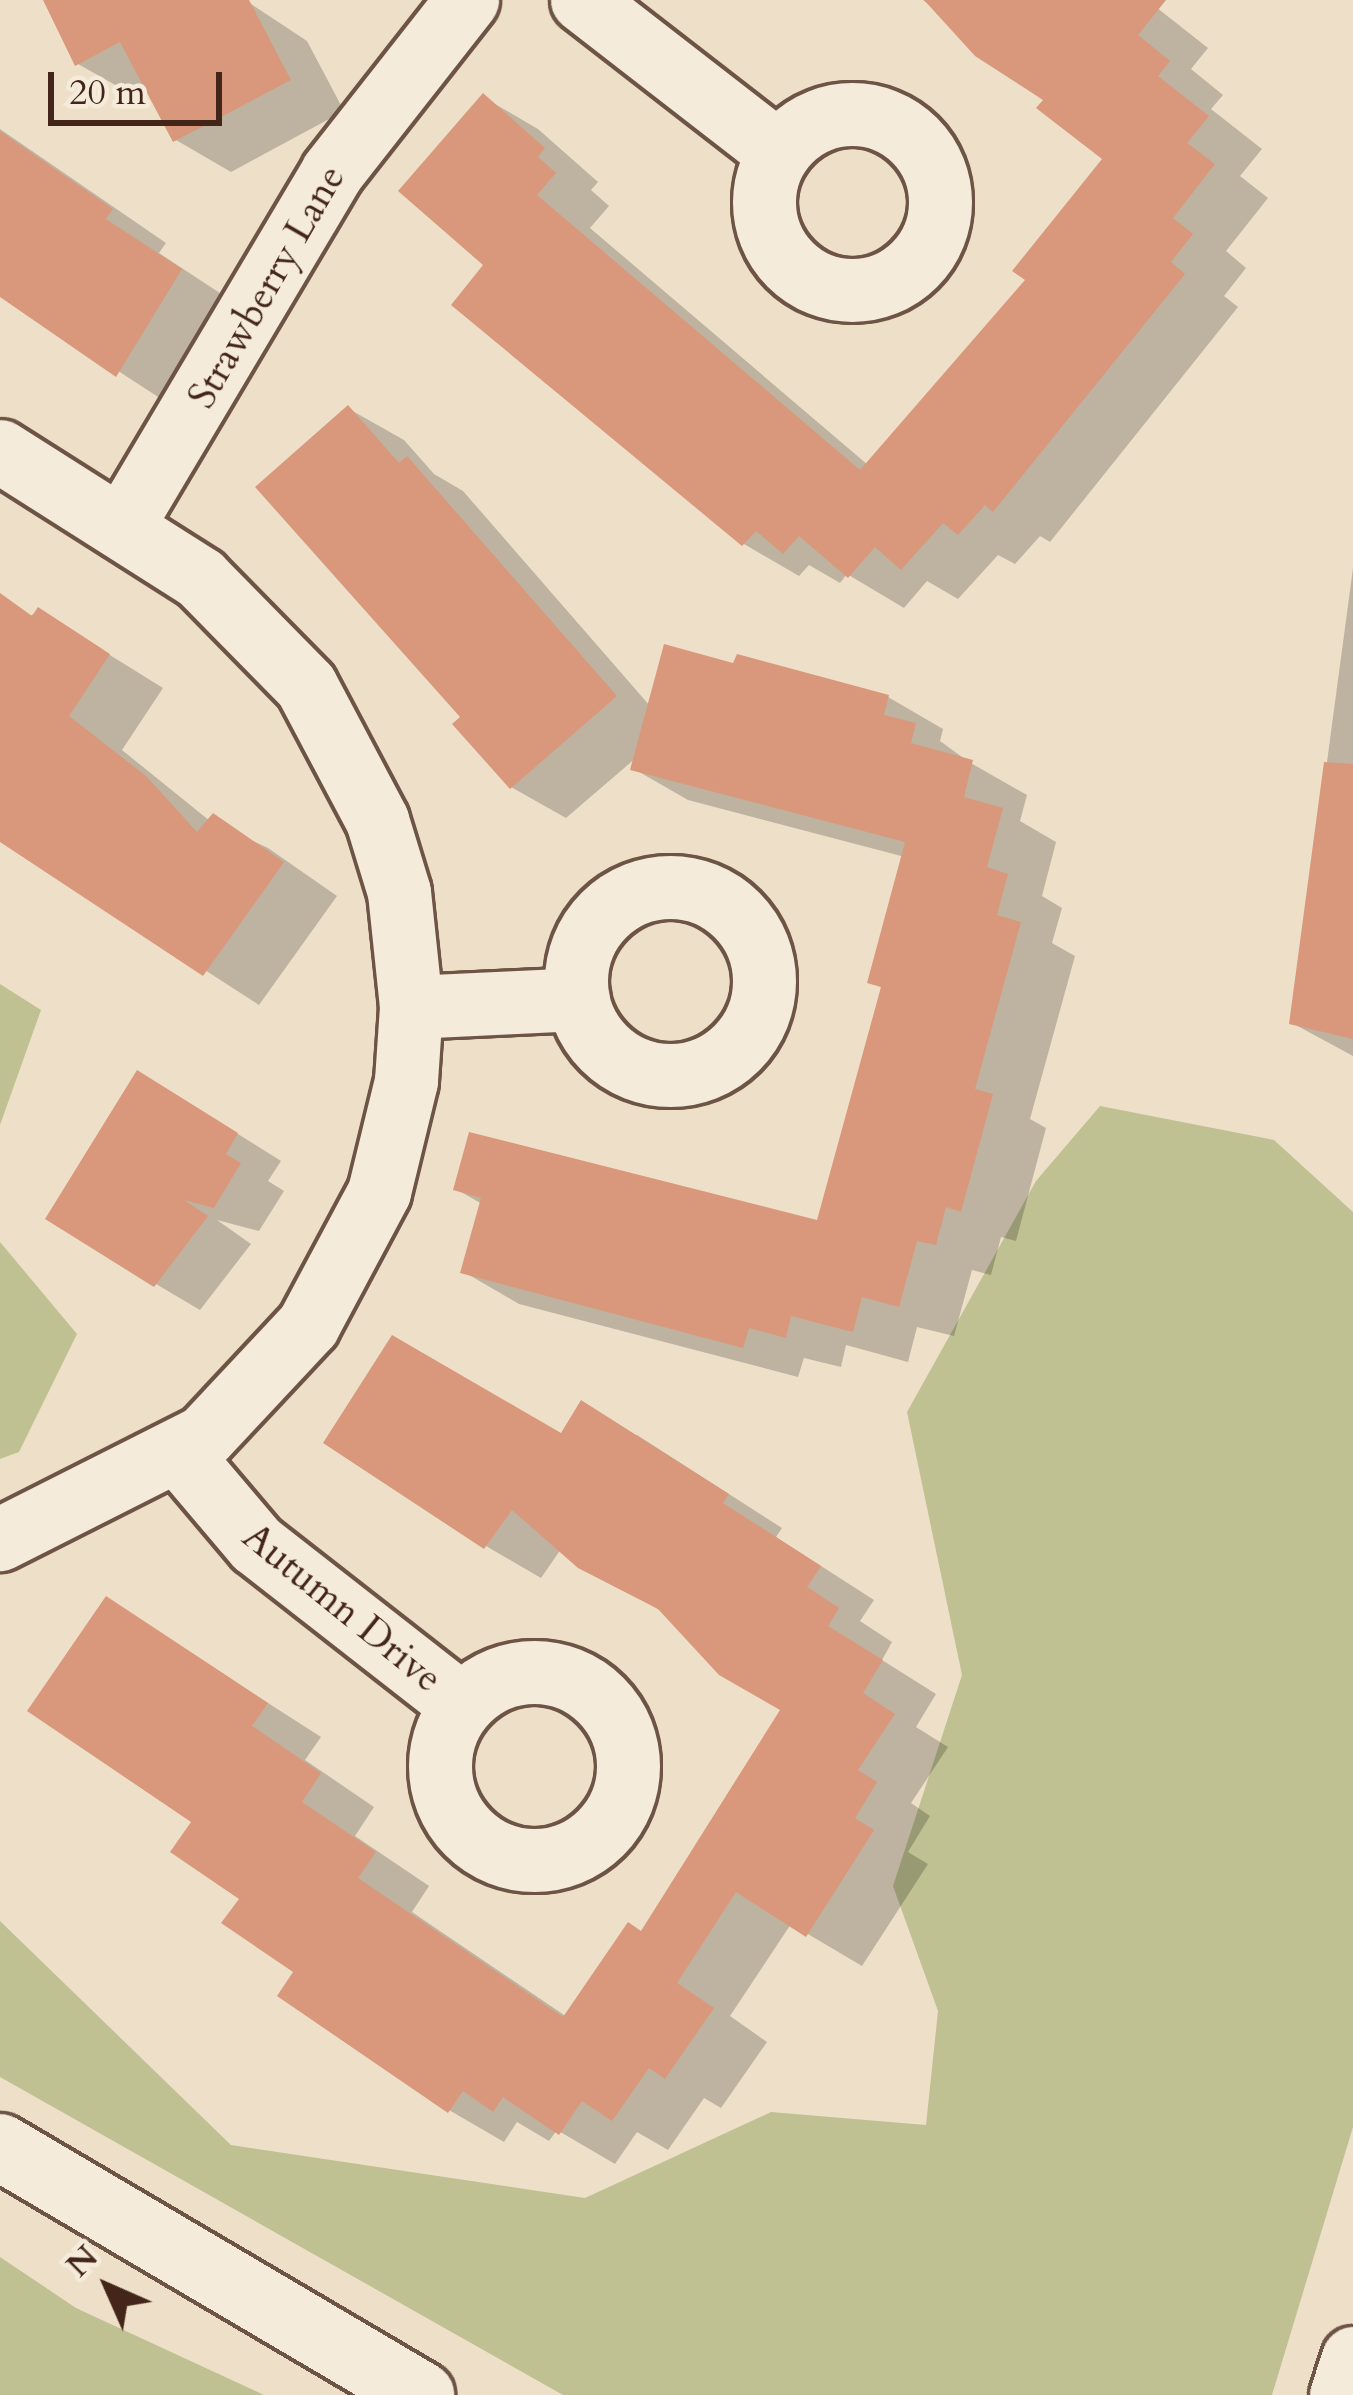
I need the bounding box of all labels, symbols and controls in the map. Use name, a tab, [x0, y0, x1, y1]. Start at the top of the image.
scale bar	[54, 48, 228, 122]
text: 20 m	[69, 68, 146, 117]
street label: Strawberry Lane	[179, 157, 355, 417]
street label: Autumn Drive	[233, 1513, 451, 1703]
north arrow	[48, 2227, 168, 2347]
text: N	[56, 2235, 108, 2287]

